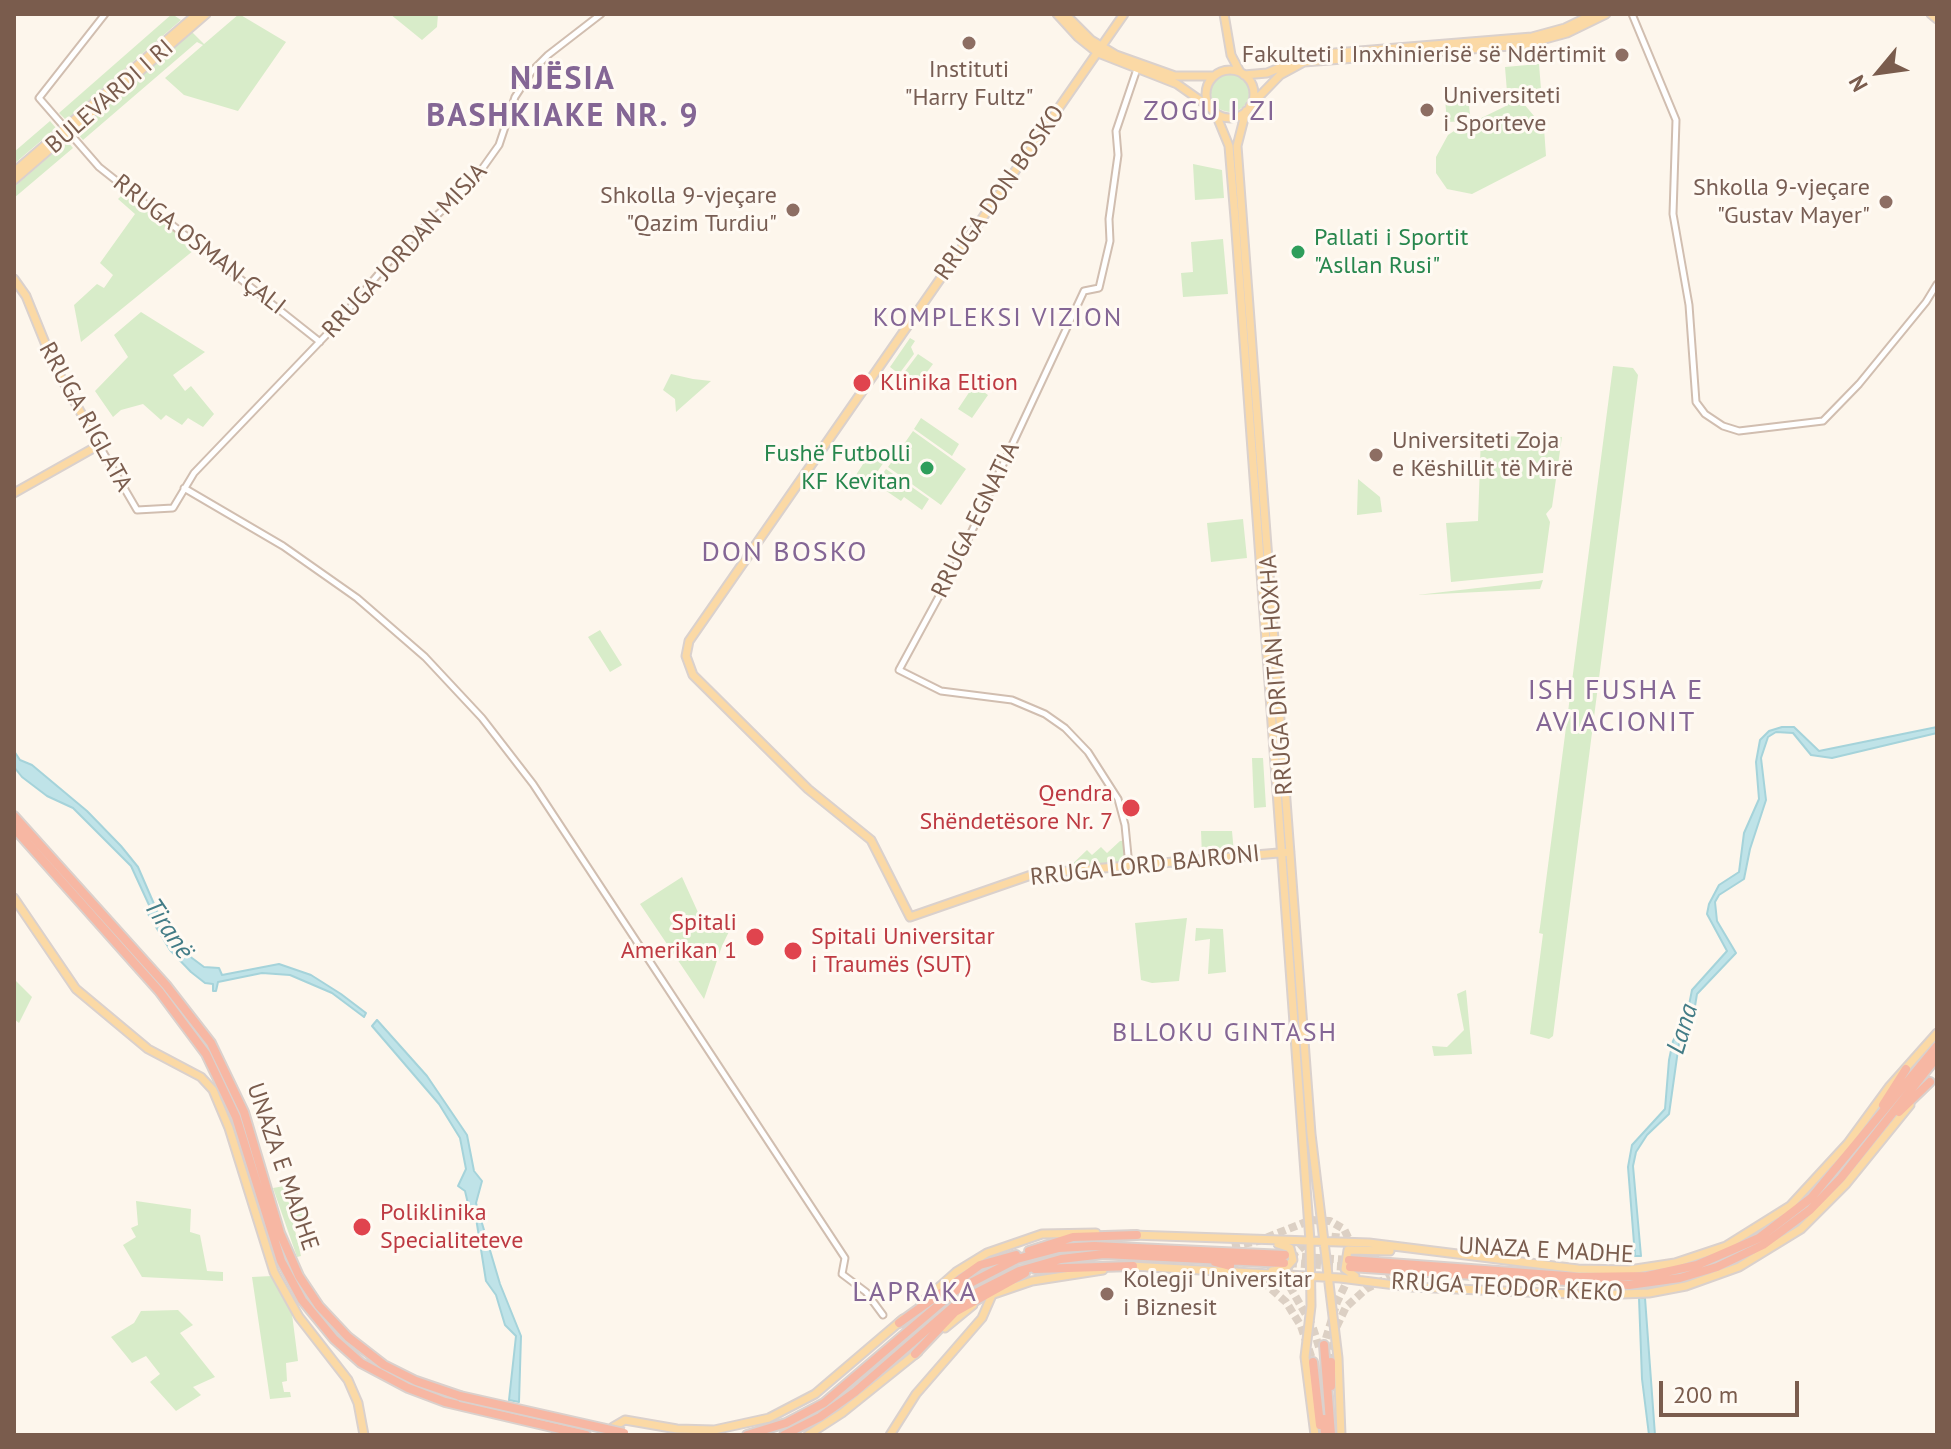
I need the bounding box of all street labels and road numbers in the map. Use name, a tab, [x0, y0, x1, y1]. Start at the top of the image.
street label: BULEVARDI I RI	[40, 34, 180, 160]
street label: RRUGA DON BOSKO	[929, 100, 1071, 286]
street label: RRUGA JORDAN MISJA	[317, 158, 493, 344]
street label: RRUGA OSMAN ÇALI	[107, 169, 291, 321]
street label: RRUGA RIGLATA	[32, 337, 138, 497]
street label: RRUGA EGNATIA	[926, 437, 1026, 603]
street label: RRUGA DRITAN HOXHA	[1254, 554, 1300, 796]
street label: RRUGA LORD BAJRONI	[1029, 840, 1261, 892]
street label: UNAZA E MADHE	[240, 1079, 324, 1255]
street label: UNAZA E MADHE	[1458, 1232, 1634, 1270]
street label: RRUGA TEODOR KEKO	[1390, 1268, 1624, 1308]

